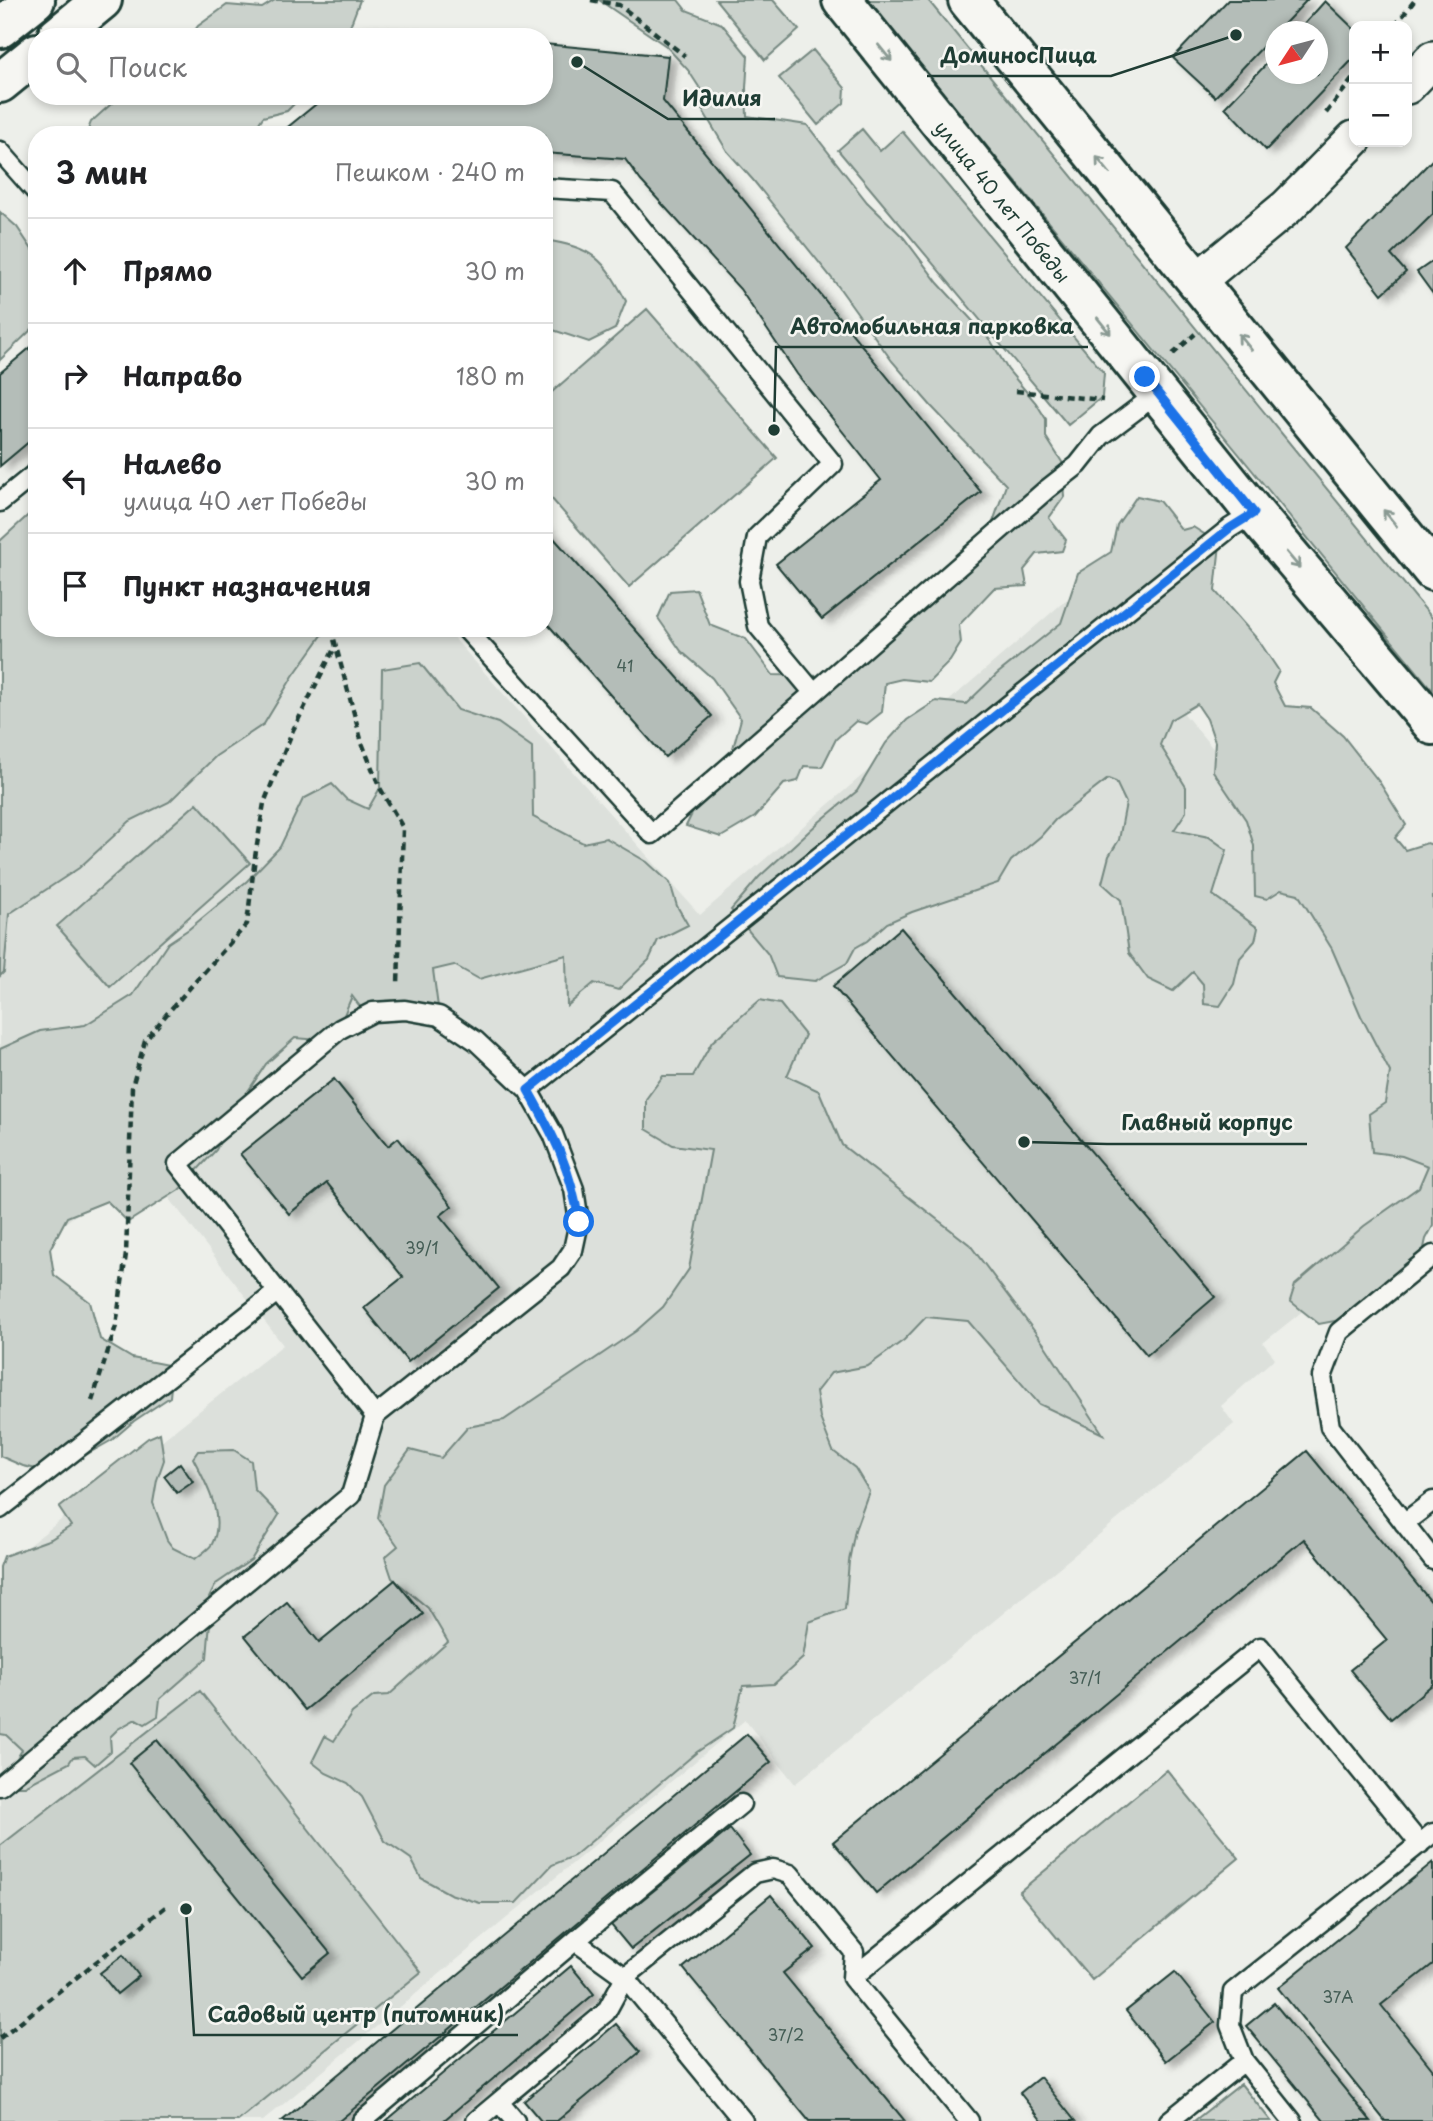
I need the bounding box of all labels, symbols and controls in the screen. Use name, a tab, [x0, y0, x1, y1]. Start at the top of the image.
north arrow	[1265, 21, 1328, 84]
map controls	[1349, 21, 1412, 147]
button: +	[1349, 21, 1412, 84]
search box	[28, 28, 553, 105]
callout: ДоминосПица	[927, 34, 1111, 76]
text: ДоминосПица	[940, 38, 1097, 70]
one-way arrow	[877, 43, 892, 62]
text: Поиск	[108, 47, 187, 86]
icon: search	[52, 48, 90, 86]
callout: Идилия	[668, 77, 775, 119]
text: Идилия	[682, 81, 762, 113]
button: −	[1349, 84, 1412, 147]
street label: улица 40 лет Победы	[929, 114, 1077, 288]
text: 3 мин	[56, 149, 148, 194]
text: Пешком · 240 m	[335, 154, 525, 189]
one-way arrow	[1095, 157, 1110, 175]
text: Прямо	[123, 251, 212, 290]
icon: ahead	[56, 252, 94, 290]
text: 30 m	[464, 253, 525, 288]
callout: Автомобильная парковка	[776, 305, 1088, 347]
text: Автомобильная парковка	[790, 309, 1074, 341]
one-way arrow	[1096, 316, 1112, 334]
one-way arrow	[1238, 334, 1253, 352]
text: Направо	[123, 356, 242, 395]
icon: right	[56, 357, 94, 395]
text: 180 m	[456, 358, 525, 393]
route end	[1129, 361, 1160, 392]
text: Налево	[123, 444, 221, 483]
icon: left	[56, 462, 94, 500]
text: 30 m	[464, 463, 525, 498]
text: улица 40 лет Победы	[123, 483, 367, 518]
one-way arrow	[1382, 510, 1397, 528]
one-way arrow	[1286, 550, 1301, 568]
text: Пункт назначения	[123, 566, 371, 605]
icon: arrive	[56, 567, 94, 605]
house number: 41	[617, 653, 633, 677]
callout: Главный корпус	[1107, 1102, 1307, 1144]
text: Главный корпус	[1121, 1105, 1293, 1137]
route start	[563, 1206, 594, 1237]
house number: 39/1	[405, 1235, 439, 1259]
house number: 37/1	[1069, 1665, 1101, 1689]
house number: 37А	[1322, 1984, 1354, 2008]
callout: Садовый центр (питомник)	[194, 1993, 518, 2035]
text: Садовый центр (питомник)	[208, 1997, 504, 2029]
house number: 37/2	[768, 2022, 804, 2046]

